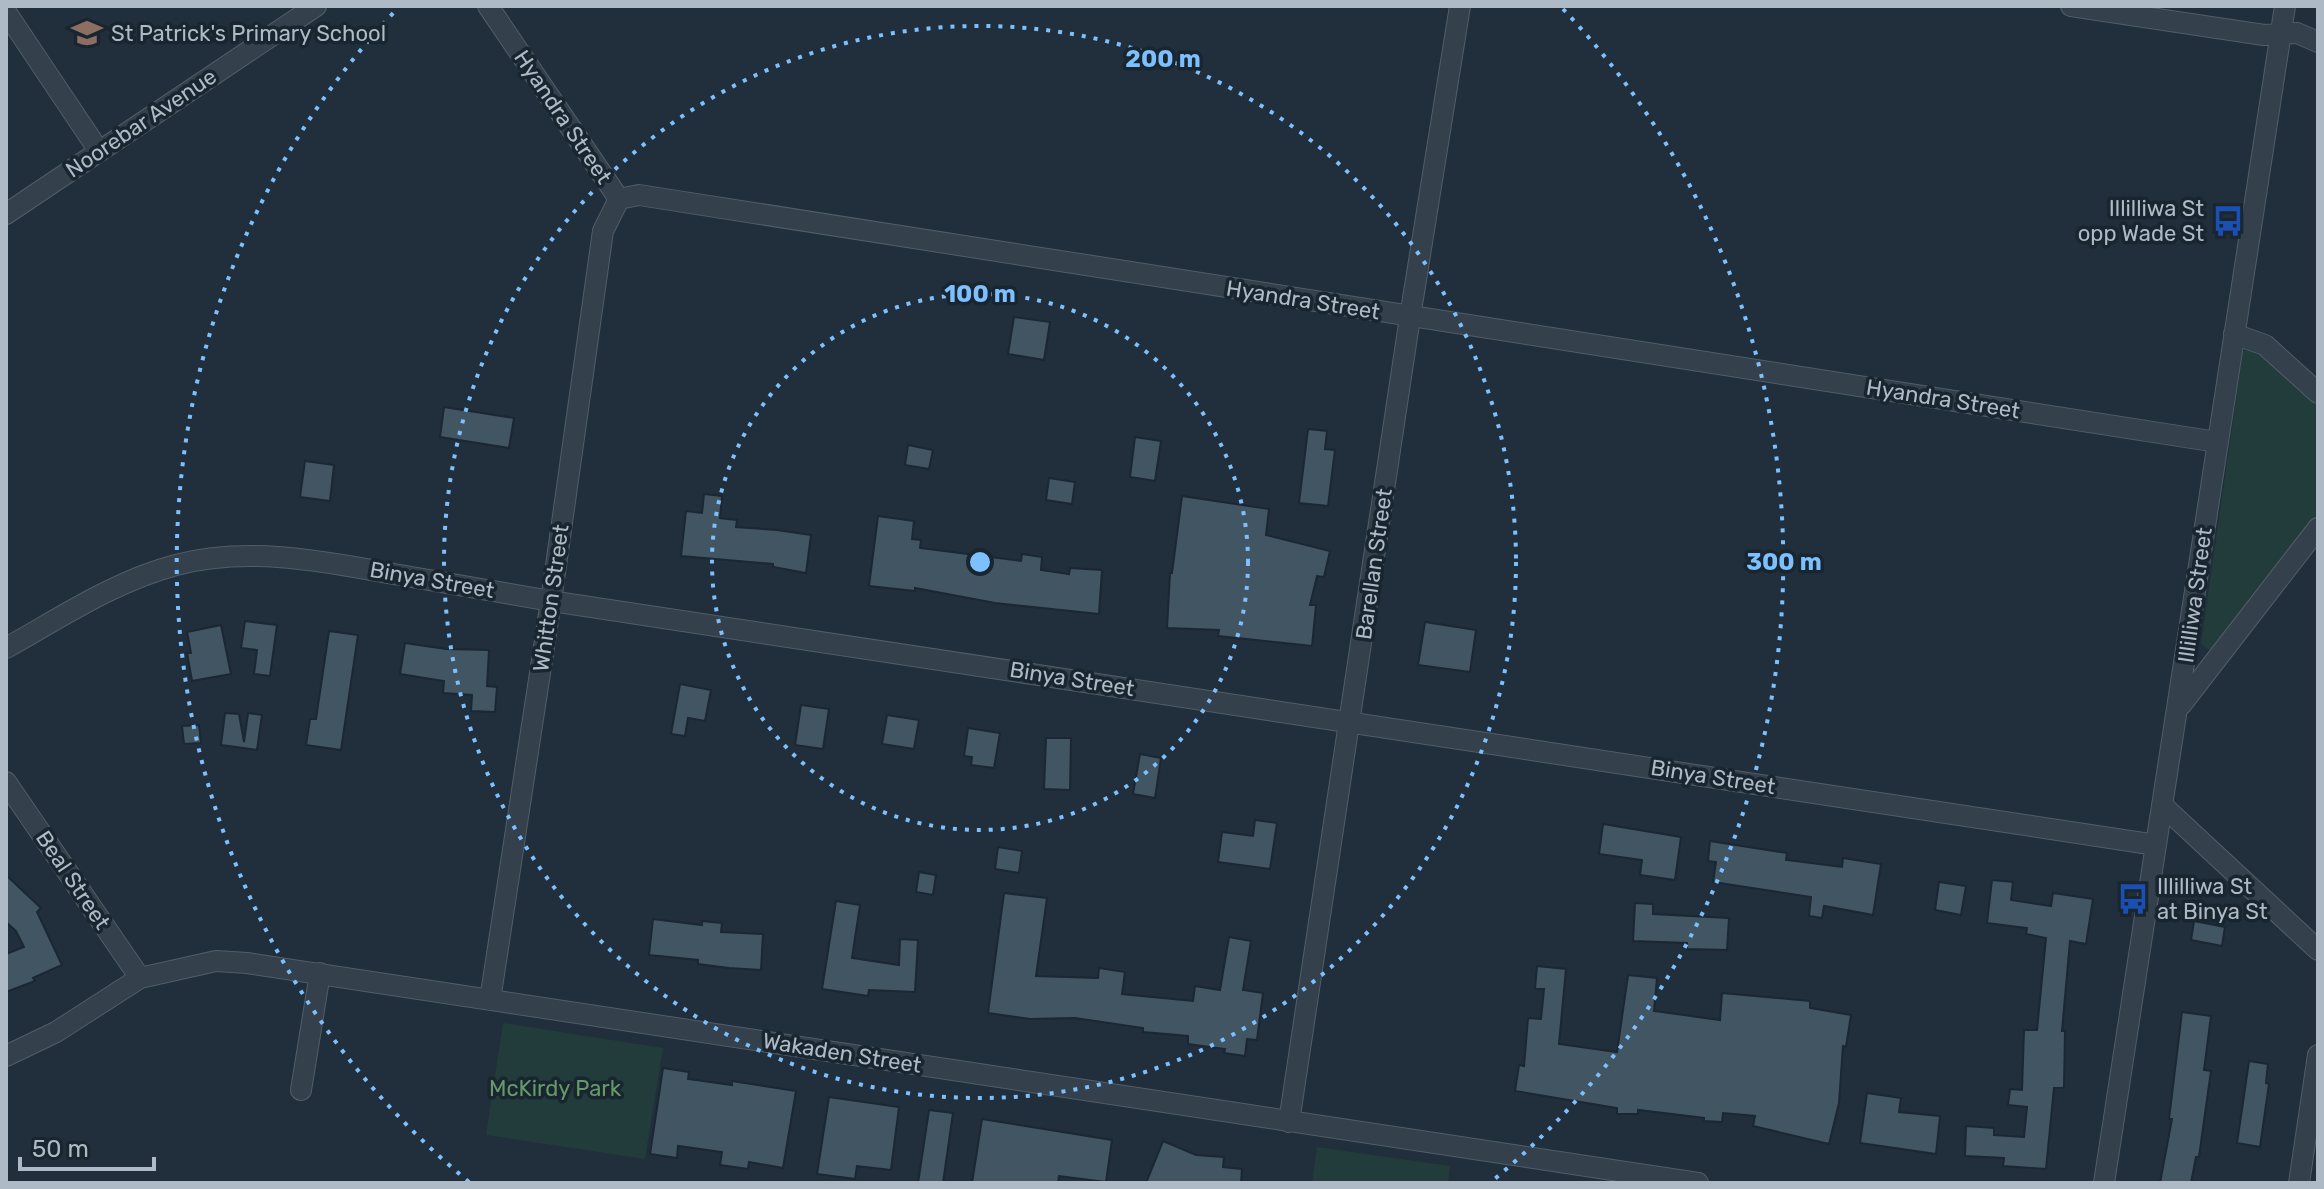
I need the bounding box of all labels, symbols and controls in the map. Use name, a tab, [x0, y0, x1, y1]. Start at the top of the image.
school or university icon: St Patrick's Primary School	[70, 16, 104, 50]
place label: St Patrick's Primary School	[111, 20, 386, 47]
street label: Hyandra Street	[508, 45, 618, 189]
text: 200 m	[1125, 45, 1201, 73]
street label: Noorebar Avenue	[61, 63, 221, 183]
place label: Illilliwa St opp Wade St	[2078, 195, 2204, 247]
bus stop icon: Illilliwa St opp Wade St	[2211, 204, 2245, 238]
street label: Hyandra Street	[1224, 275, 1382, 326]
text: 100 m	[944, 280, 1016, 308]
street label: Hyandra Street	[1864, 374, 2022, 425]
street label: Barellan Street	[1350, 486, 1398, 641]
street label: Whitton Street	[527, 522, 575, 673]
street label: Illilliwa Street	[2172, 525, 2218, 664]
centre of rings	[966, 548, 994, 576]
text: 300 m	[1746, 548, 1822, 576]
street label: Binya Street	[368, 556, 497, 604]
street label: Binya Street	[1008, 656, 1137, 702]
street label: Binya Street	[1649, 754, 1778, 800]
street label: Beal Street	[30, 825, 116, 935]
place label: Illilliwa St at Binya St	[2157, 873, 2268, 925]
bus stop icon: Illilliwa St at Binya St	[2116, 882, 2150, 916]
street label: Wakaden Street	[761, 1027, 924, 1079]
park label: McKirdy Park	[489, 1075, 622, 1102]
scale bar	[20, 1121, 154, 1171]
text: 50 m	[32, 1135, 89, 1163]

